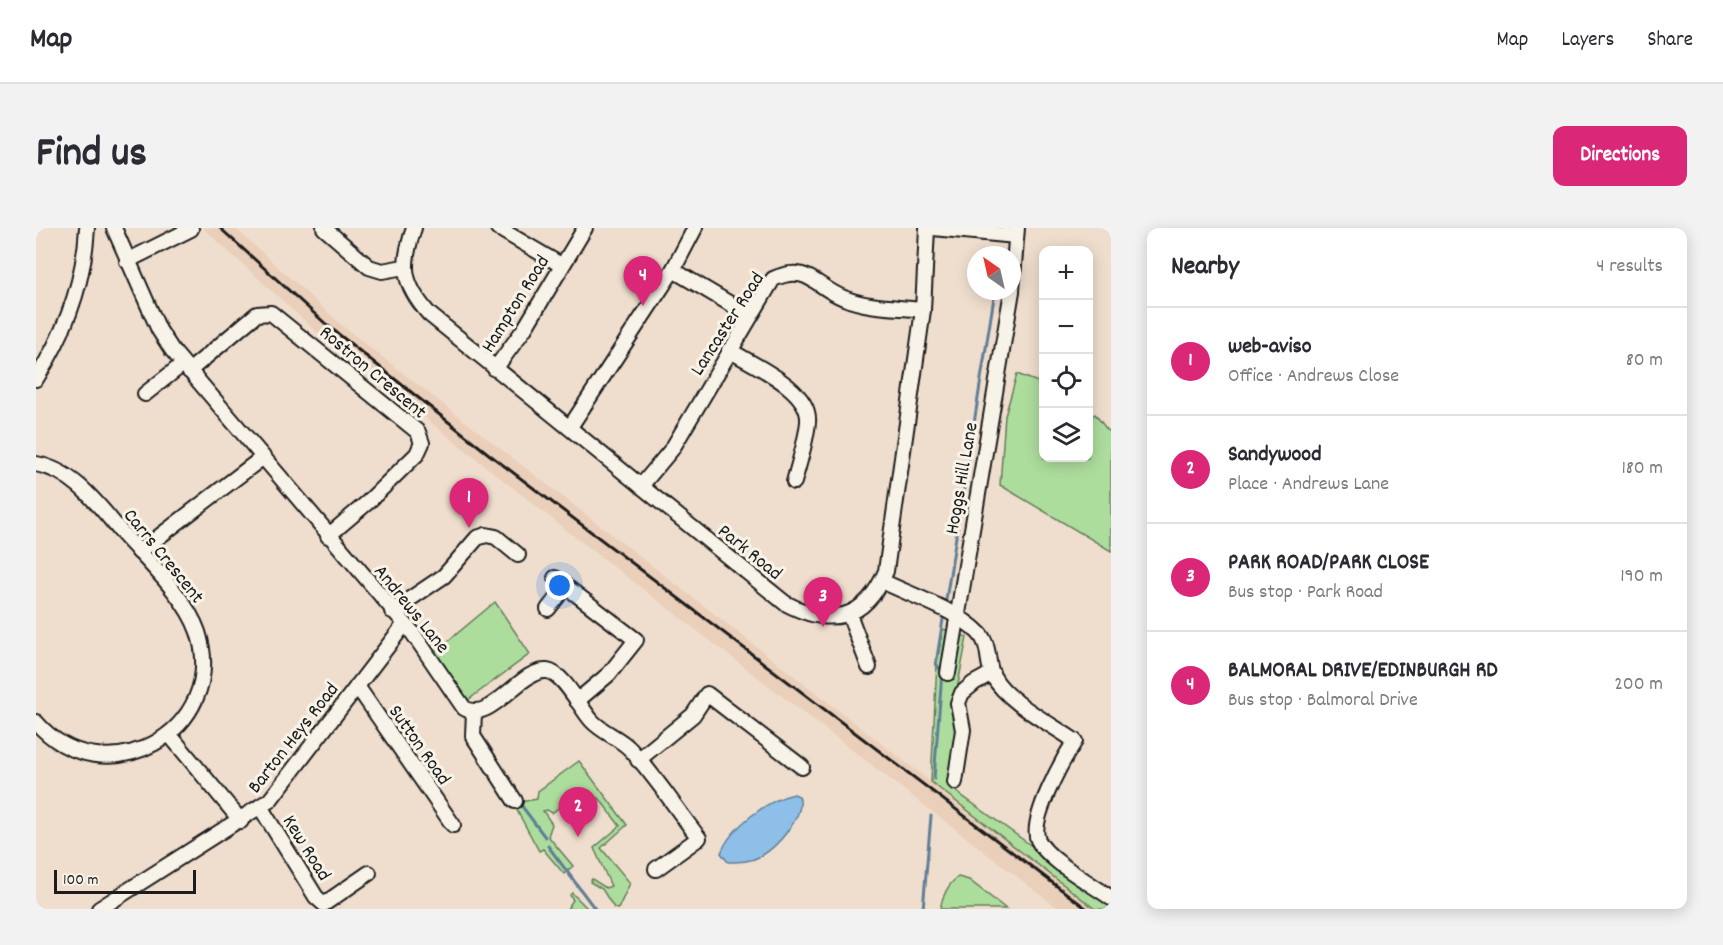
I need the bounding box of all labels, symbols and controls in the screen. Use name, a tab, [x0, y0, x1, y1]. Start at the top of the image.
text: Map	[30, 21, 72, 61]
text: Map	[1497, 26, 1528, 56]
text: Layers	[1561, 26, 1614, 56]
text: Share	[1647, 26, 1693, 56]
text: Find us	[36, 126, 147, 186]
button: Directions	[1553, 126, 1687, 186]
north arrow	[967, 246, 1021, 300]
map controls	[1039, 246, 1093, 462]
button: +	[1039, 246, 1093, 300]
text: Nearby	[1171, 249, 1239, 286]
street label: Hampton Road	[476, 250, 558, 359]
text: 4 results	[1596, 253, 1663, 281]
pin: 4	[624, 256, 662, 306]
street label: Lancaster Road	[685, 267, 772, 382]
button: −	[1039, 300, 1093, 354]
street label: Rostron Crescent	[312, 320, 432, 427]
text: web-aviso	[1228, 332, 1311, 363]
text: 1	[1188, 347, 1193, 375]
text: 80 m	[1626, 347, 1663, 375]
button: locate	[1039, 354, 1093, 408]
text: Office · Andrews Close	[1228, 363, 1399, 391]
button: layers	[1039, 408, 1093, 462]
street label: Hoggs Hill Lane	[939, 420, 987, 537]
text: Sandywood	[1228, 440, 1321, 471]
text: 2	[1186, 455, 1195, 483]
text: 180 m	[1621, 455, 1663, 483]
text: Place · Andrews Lane	[1228, 471, 1389, 499]
pin: 1	[450, 478, 488, 528]
street label: Carrs Crescent	[116, 503, 210, 610]
street label: Park Road	[711, 519, 787, 588]
text: PARK ROAD/PARK CLOSE	[1228, 548, 1429, 579]
street label: Andrews Lane	[366, 559, 455, 661]
text: 3	[1186, 563, 1195, 591]
text: 190 m	[1620, 563, 1663, 591]
your location	[545, 571, 574, 600]
pin: 3	[804, 578, 842, 627]
text: Bus stop · Park Road	[1228, 579, 1383, 607]
text: BALMORAL DRIVE/EDINBURGH RD	[1228, 656, 1498, 687]
text: 4	[1186, 671, 1195, 699]
text: 200 m	[1614, 671, 1663, 699]
street label: Barton Heys Road	[242, 677, 347, 800]
text: Bus stop · Balmoral Drive	[1228, 687, 1418, 715]
street label: Sutton Road	[381, 700, 456, 792]
pin: 2	[558, 788, 598, 837]
street label: Kew Road	[274, 810, 337, 887]
scale bar	[54, 867, 196, 894]
text: 100 m	[63, 869, 99, 892]

